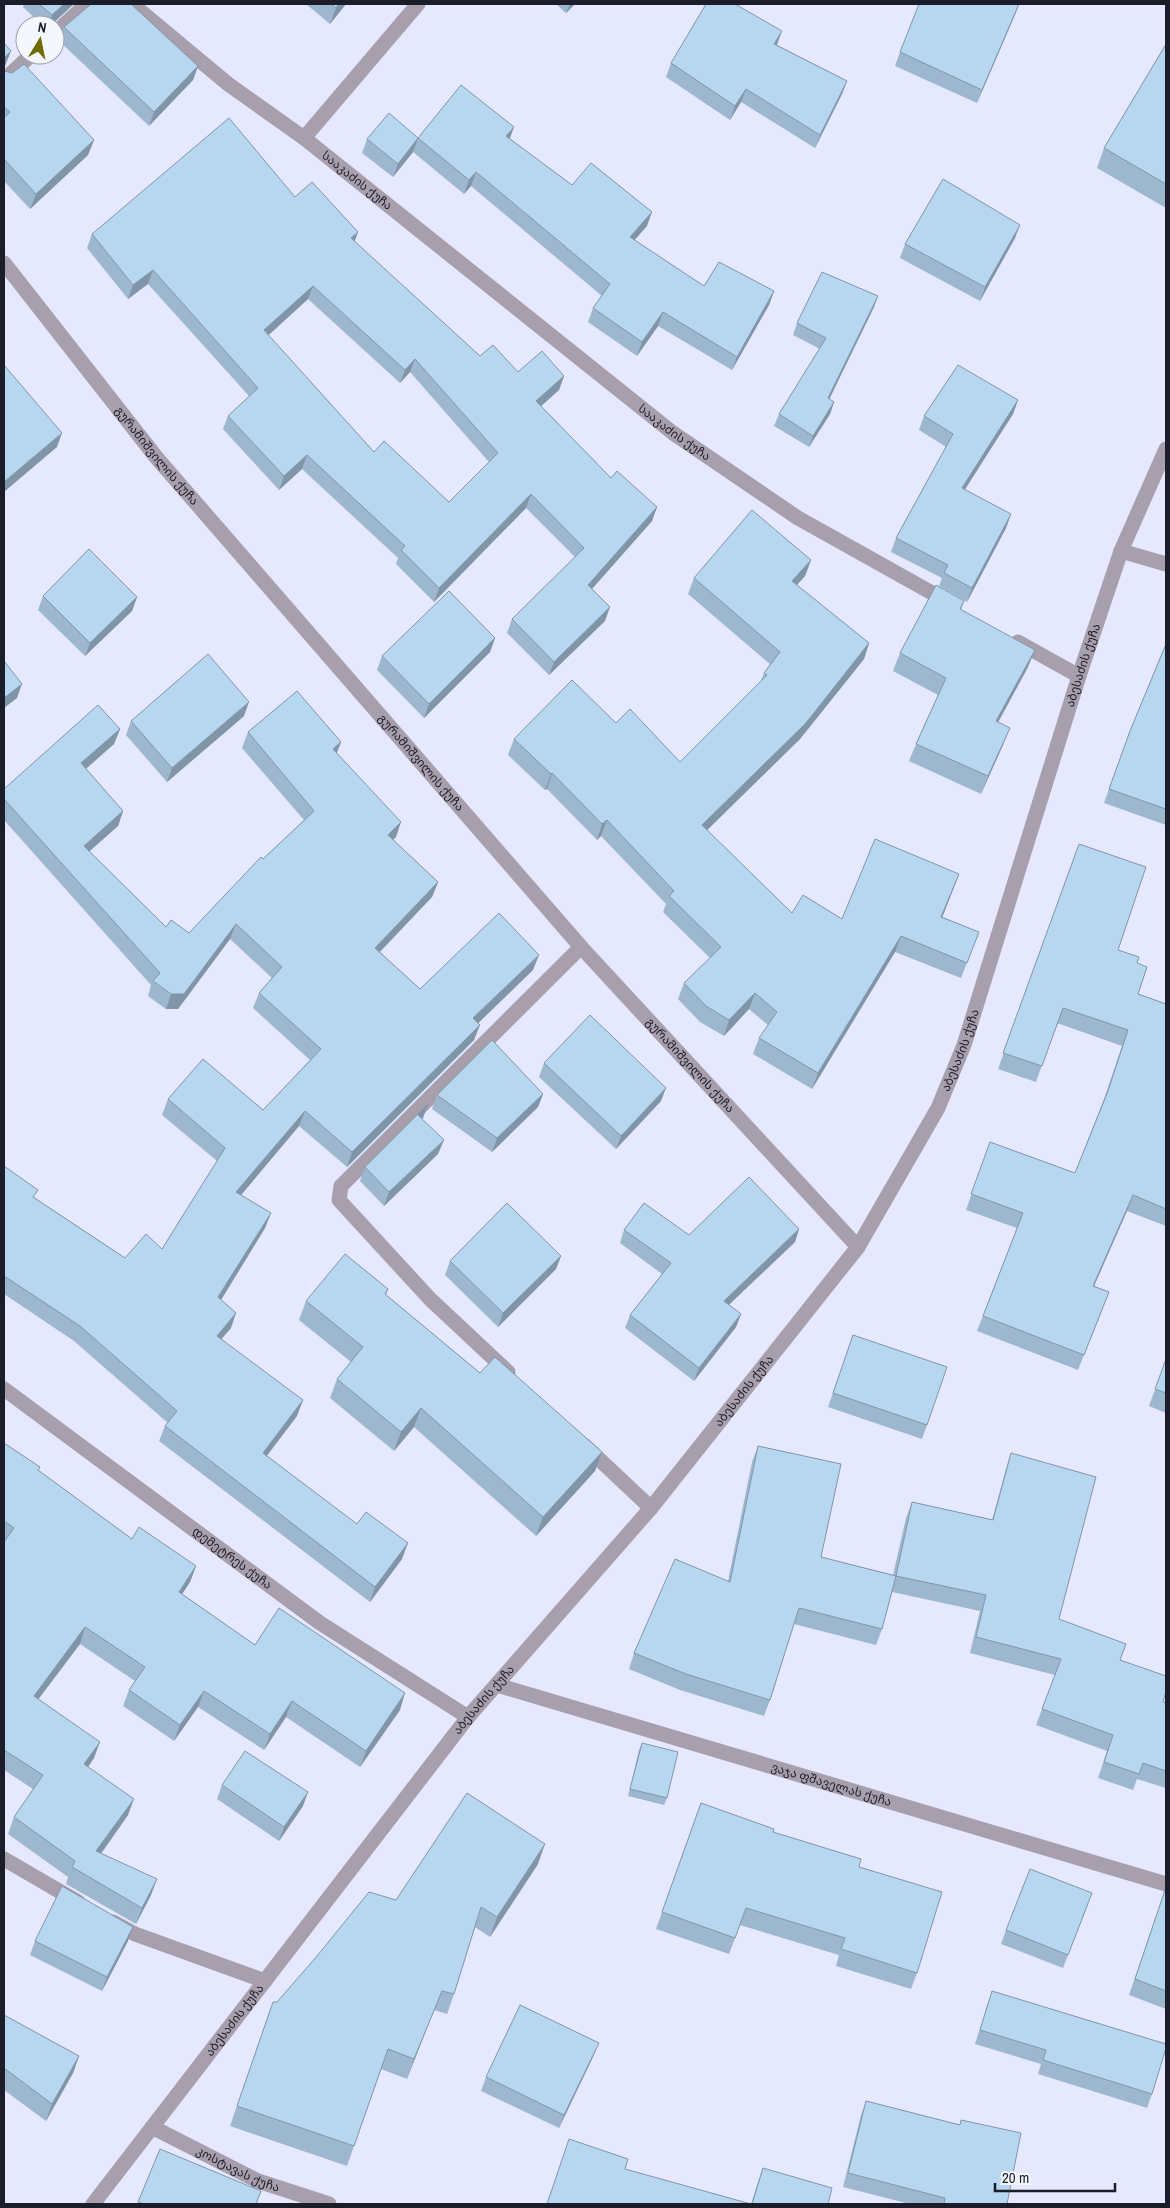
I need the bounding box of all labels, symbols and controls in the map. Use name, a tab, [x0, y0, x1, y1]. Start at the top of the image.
north arrow	[15, 15, 65, 65]
text: N	[37, 18, 48, 37]
street label: სააკაძის ქუჩა	[319, 147, 396, 214]
street label: სააკაძის ქუჩა	[635, 400, 714, 464]
street label: გურამიშვილის ქუჩა	[111, 403, 202, 509]
street label: აბესაძის ქუჩა	[1062, 622, 1104, 709]
street label: გურამიშვილის ქუჩა	[375, 711, 468, 815]
street label: აბესაძის ქუჩა	[938, 1007, 983, 1094]
street label: გურამიშვილის ქუჩა	[642, 1014, 738, 1116]
street label: აბესაძის ქუჩა	[711, 1352, 777, 1430]
street label: დემეტრეს ქუჩა	[189, 1523, 275, 1593]
street label: აბესაძის ქუჩა	[449, 1662, 518, 1738]
street label: ვაჯა ფშაველას ქუჩა	[769, 1759, 894, 1810]
street label: აბესაძის ქუჩა	[202, 1981, 267, 2059]
street label: კოსტავას ქუჩა	[194, 2143, 282, 2196]
scale bar	[995, 2160, 1115, 2192]
text: 20 m	[1002, 2167, 1029, 2188]

